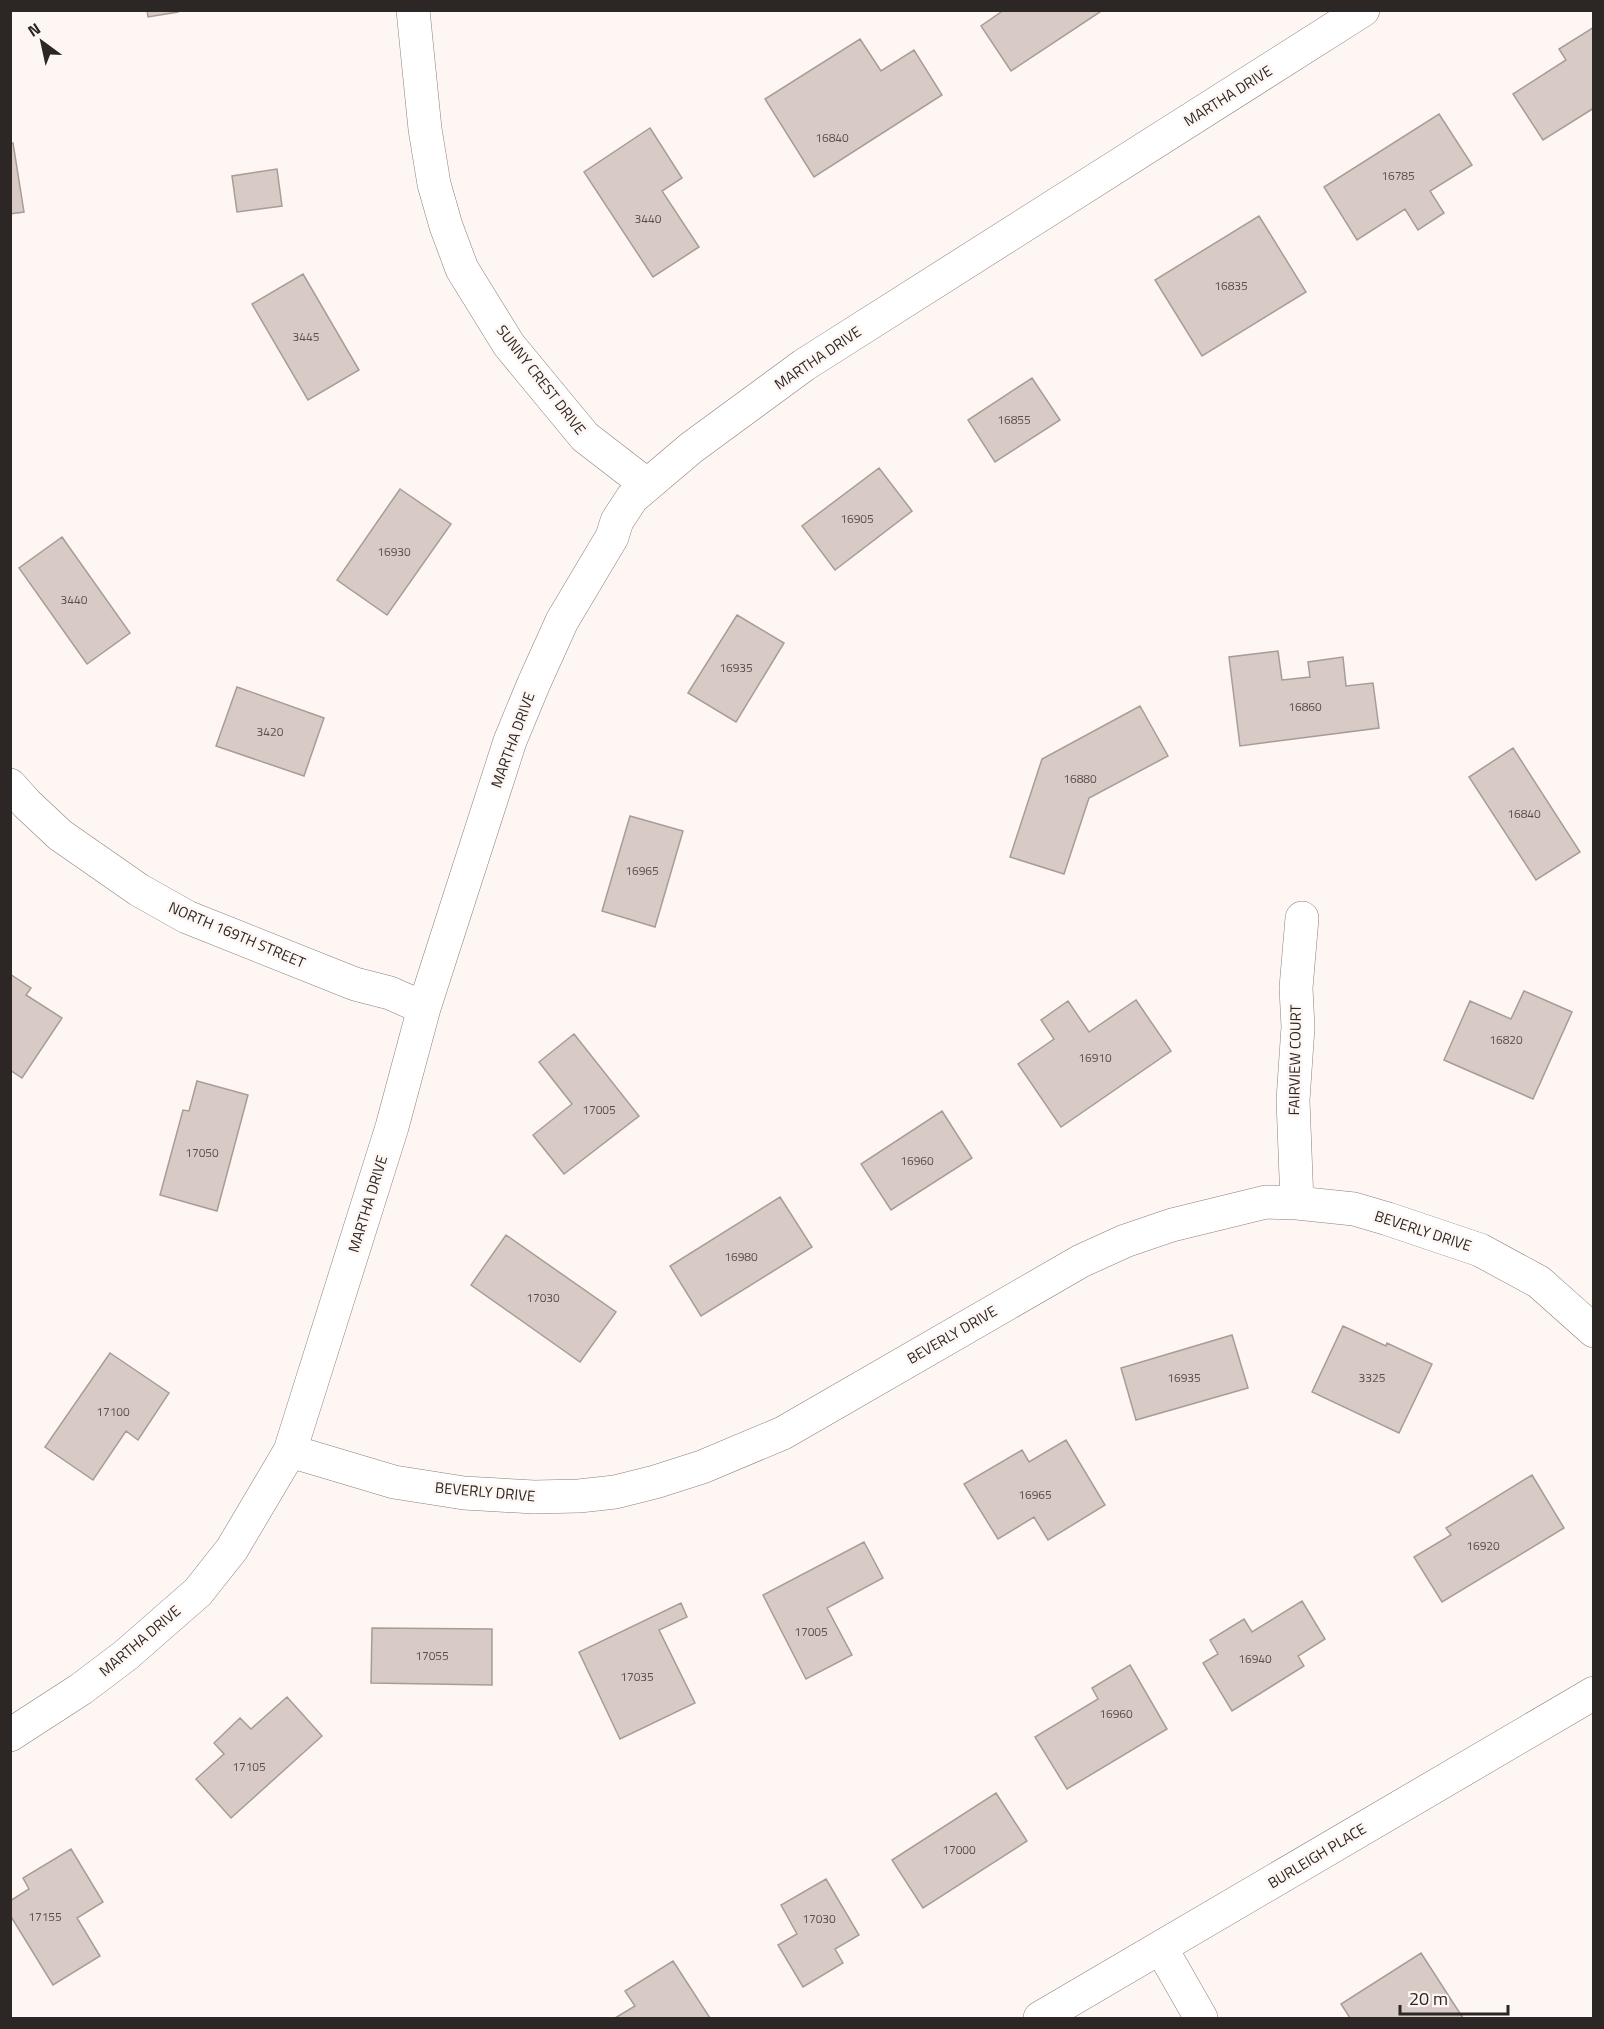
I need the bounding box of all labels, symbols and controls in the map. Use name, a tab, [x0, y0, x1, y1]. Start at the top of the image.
north arrow	[12, 12, 72, 72]
text: N	[23, 16, 45, 43]
street label: MARTHA DRIVE	[1179, 59, 1276, 132]
house number: 16840	[815, 128, 849, 147]
house number: 16785	[1381, 166, 1415, 185]
house number: 3440	[635, 209, 662, 228]
house number: 16835	[1214, 276, 1248, 295]
street label: SUNNY CREST DRIVE	[491, 320, 592, 440]
street label: MARTHA DRIVE	[770, 320, 866, 395]
house number: 3445	[293, 327, 320, 346]
house number: 16855	[997, 410, 1031, 429]
house number: 16905	[840, 509, 874, 528]
house number: 16930	[377, 542, 411, 561]
house number: 3440	[61, 590, 88, 609]
house number: 16935	[719, 658, 753, 677]
street label: MARTHA DRIVE	[485, 689, 541, 791]
house number: 16860	[1288, 697, 1322, 716]
house number: 3420	[257, 722, 284, 741]
house number: 16880	[1063, 769, 1097, 788]
house number: 16840	[1507, 804, 1541, 823]
house number: 16965	[625, 861, 659, 880]
street label: NORTH 169TH STREET	[165, 895, 309, 974]
street label: FAIRVIEW COURT	[1282, 1004, 1307, 1116]
house number: 16820	[1489, 1030, 1523, 1049]
house number: 16910	[1078, 1048, 1112, 1067]
house number: 17005	[582, 1100, 616, 1119]
house number: 17050	[185, 1143, 219, 1162]
house number: 16960	[900, 1151, 934, 1170]
street label: MARTHA DRIVE	[342, 1152, 393, 1255]
street label: BEVERLY DRIVE	[1372, 1204, 1475, 1257]
house number: 16980	[724, 1247, 758, 1266]
house number: 17030	[526, 1288, 560, 1307]
street label: BEVERLY DRIVE	[902, 1299, 1001, 1370]
house number: 16935	[1167, 1368, 1201, 1387]
house number: 3325	[1359, 1368, 1386, 1387]
house number: 17100	[96, 1402, 130, 1421]
street label: BEVERLY DRIVE	[434, 1476, 536, 1507]
house number: 16965	[1018, 1485, 1052, 1504]
house number: 16920	[1466, 1536, 1500, 1555]
street label: MARTHA DRIVE	[94, 1599, 186, 1682]
house number: 17005	[794, 1622, 828, 1641]
house number: 17055	[415, 1646, 449, 1665]
house number: 16940	[1238, 1649, 1272, 1668]
house number: 17035	[620, 1667, 654, 1686]
house number: 16960	[1099, 1704, 1133, 1723]
house number: 17105	[232, 1757, 266, 1776]
street label: BURLEIGH PLACE	[1263, 1817, 1370, 1894]
house number: 17000	[942, 1840, 976, 1859]
house number: 17155	[28, 1907, 62, 1926]
house number: 17030	[802, 1909, 836, 1928]
scale bar	[1400, 1978, 1508, 2016]
text: 20 m	[1409, 1985, 1448, 2012]

